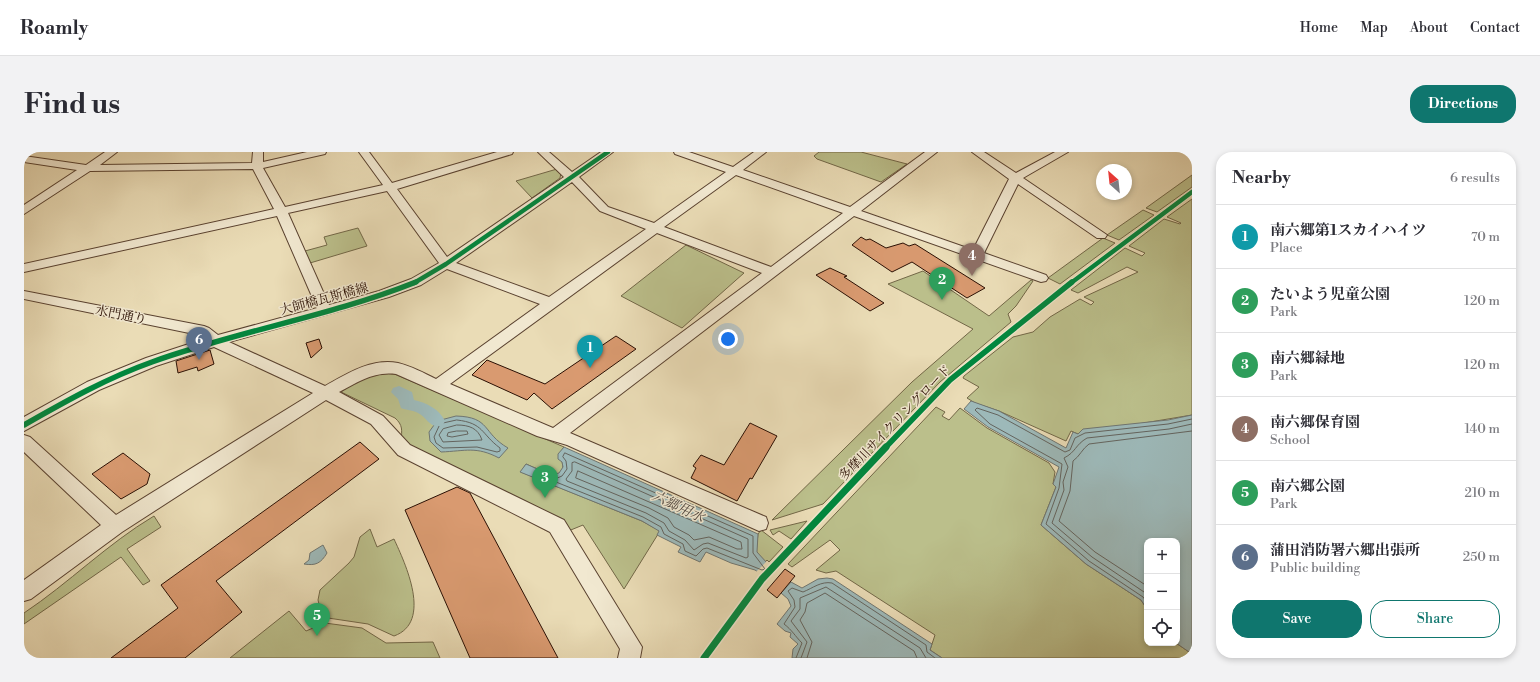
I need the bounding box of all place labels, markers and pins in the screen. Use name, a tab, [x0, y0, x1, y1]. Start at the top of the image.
pin: 4	[959, 243, 985, 276]
pin: 2	[929, 267, 955, 300]
pin: 6	[186, 327, 212, 360]
pin: 1	[577, 335, 603, 368]
pin: 3	[532, 465, 558, 498]
pin: 5	[304, 603, 330, 636]

